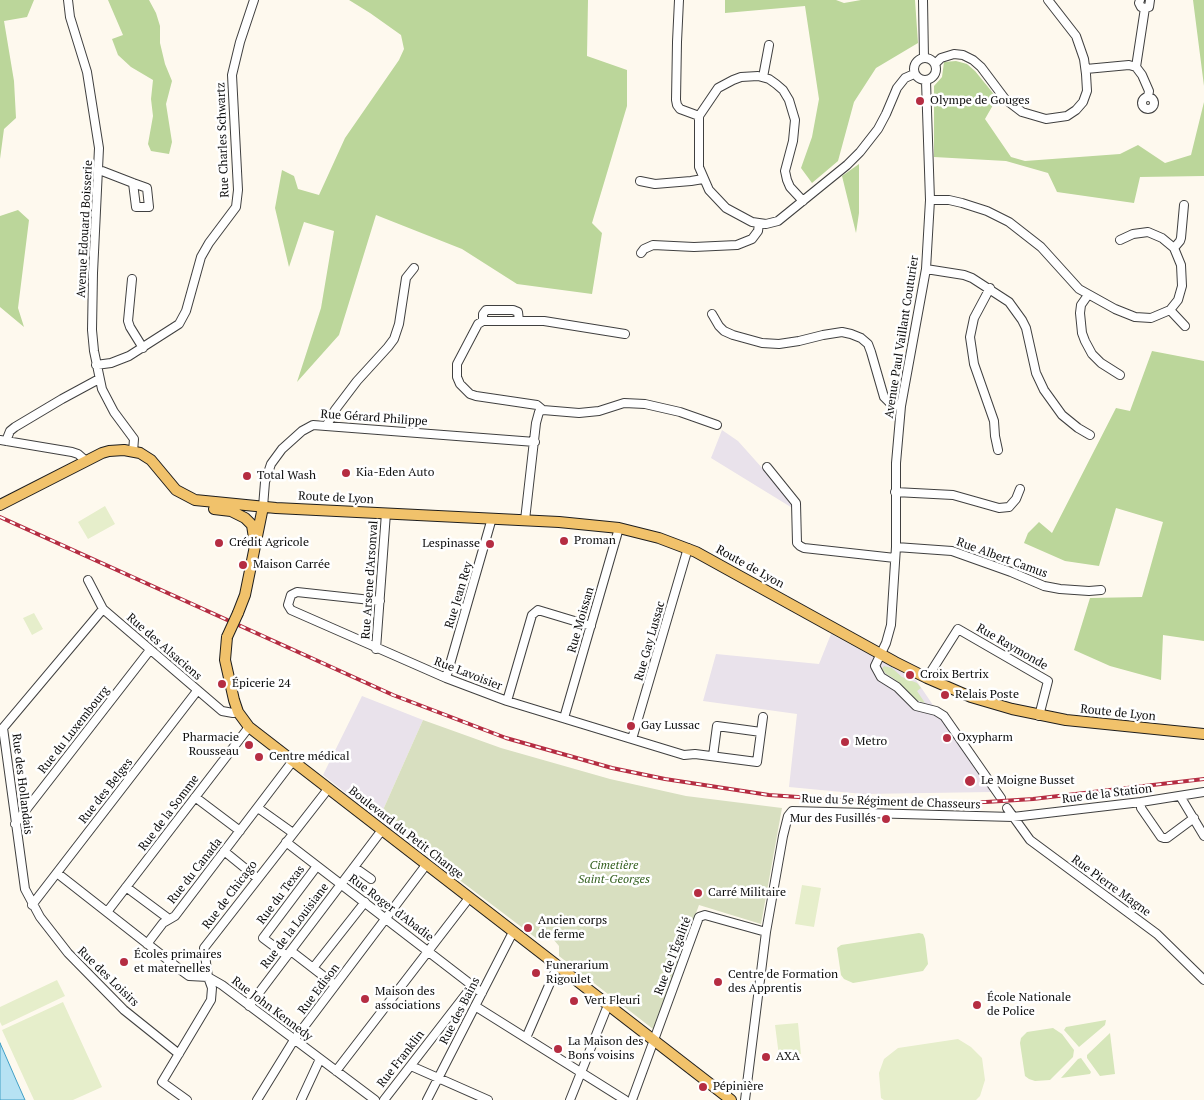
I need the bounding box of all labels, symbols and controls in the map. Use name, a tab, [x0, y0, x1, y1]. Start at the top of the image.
street label: Rue Charles Schwartz	[214, 82, 232, 198]
place label: Olympe de Gouges	[930, 94, 1030, 108]
marker: Olympe de Gouges	[914, 95, 926, 107]
street label: Avenue Edouard Boisserie	[74, 160, 96, 298]
street label: Avenue Paul Vaillant Couturier	[882, 255, 922, 419]
street label: Rue Gérard Philippe	[320, 407, 428, 429]
place label: Kia-Eden Auto	[356, 466, 434, 480]
marker: Kia-Eden Auto	[340, 467, 352, 479]
place label: Total Wash	[257, 469, 316, 483]
marker: Total Wash	[241, 470, 253, 482]
street label: Route de Lyon	[298, 489, 374, 507]
street label: Rue Arsene d'Arsonval	[359, 520, 381, 640]
place label: Proman	[574, 534, 616, 548]
marker: Proman	[558, 535, 570, 547]
street label: Rue Albert Camus	[954, 535, 1050, 581]
place label: Crédit Agricole	[229, 536, 309, 550]
marker: Crédit Agricole	[213, 537, 225, 549]
place label: Lespinasse	[422, 537, 480, 551]
marker: Lespinasse	[484, 538, 496, 550]
street label: Route de Lyon	[713, 542, 787, 592]
place label: Maison Carrée	[253, 558, 330, 572]
marker: Maison Carrée	[237, 559, 249, 571]
street label: Rue Jean Rey	[442, 560, 476, 630]
street label: Rue Moissan	[565, 585, 597, 655]
street label: Rue Gay Lussac	[632, 599, 668, 683]
street label: Rue des Alsaciens	[123, 610, 205, 684]
street label: Rue Raymonde	[974, 621, 1050, 673]
street label: Rue Lavoisier	[432, 654, 504, 694]
place label: Croix Bertrix	[920, 668, 989, 682]
marker: Croix Bertrix	[904, 669, 916, 681]
place label: Épicerie 24	[232, 677, 291, 691]
marker: Épicerie 24	[216, 678, 228, 690]
street label: Rue du Luxembourg	[35, 683, 113, 777]
place label: Relais Poste	[955, 688, 1019, 702]
marker: Relais Poste	[939, 689, 951, 701]
street label: Route de Lyon	[1080, 702, 1156, 724]
place label: Gay Lussac	[641, 719, 700, 733]
marker: Gay Lussac	[625, 720, 637, 732]
place label: Pharmacie Rousseau	[182, 731, 239, 759]
place label: Oxypharm	[957, 731, 1013, 745]
marker: Oxypharm	[941, 732, 953, 744]
street label: Rue des Hollandais	[9, 733, 35, 835]
place label: Metro	[855, 735, 887, 749]
marker: Metro	[839, 736, 851, 748]
marker: Pharmacie Rousseau	[243, 739, 255, 751]
place label: Centre médical	[269, 750, 350, 764]
marker: Centre médical	[253, 751, 265, 763]
street label: Rue des Belges	[76, 755, 136, 827]
street label: Rue de la Somme	[136, 772, 202, 854]
marker: Le Moigne Busset	[963, 774, 977, 788]
place label: Le Moigne Busset	[981, 774, 1075, 788]
street label: Rue de la Station	[1061, 781, 1153, 807]
street label: Boulevard du Petit Change	[346, 784, 466, 882]
street label: Rue du 5e Régiment de Chasseurs	[801, 792, 981, 812]
place label: Mur des Fusillés	[790, 812, 876, 826]
marker: Mur des Fusillés	[880, 813, 892, 825]
street label: Rue du Canada	[165, 835, 225, 907]
street label: Rue Pierre Magne	[1069, 852, 1153, 920]
street label: Rue de Chicago	[200, 858, 260, 932]
park label: Cimetière Saint-Georges	[578, 859, 650, 887]
street label: Rue du Texas	[254, 863, 308, 927]
street label: Rue Roger d'Abadie	[346, 871, 436, 945]
street label: Rue de la Louisiane	[258, 880, 332, 972]
place label: Carré Militaire	[708, 886, 786, 900]
marker: Carré Militaire	[692, 887, 704, 899]
place label: Ancien corps de ferme	[538, 914, 607, 942]
street label: Rue de l'Égalité	[652, 915, 694, 997]
marker: Ancien corps de ferme	[522, 922, 534, 934]
street label: Rue des Loisirs	[74, 944, 142, 1010]
place label: Écoles primaires et maternelles	[134, 948, 222, 976]
marker: Écoles primaires et maternelles	[118, 956, 130, 968]
place label: Funerarium Rigoulet	[546, 959, 609, 987]
street label: Rue Edison	[295, 961, 343, 1017]
marker: Funerarium Rigoulet	[530, 967, 542, 979]
place label: Centre de Formation des Apprentis	[728, 968, 838, 996]
street label: Rue John Kennedy	[229, 974, 315, 1044]
street label: Rue des Bains	[437, 975, 483, 1047]
marker: Centre de Formation des Apprentis	[712, 976, 724, 988]
place label: Maison des associations	[375, 985, 440, 1013]
place label: École Nationale de Police	[987, 991, 1071, 1019]
marker: Maison des associations	[359, 993, 371, 1005]
place label: Vert Fleuri	[584, 994, 640, 1008]
marker: Vert Fleuri	[568, 995, 580, 1007]
marker: École Nationale de Police	[971, 999, 983, 1011]
street label: Rue Franklin	[374, 1028, 428, 1090]
place label: La Maison des Bons voisins	[568, 1035, 643, 1063]
marker: La Maison des Bons voisins	[552, 1043, 564, 1055]
place label: AXA	[776, 1050, 800, 1064]
marker: AXA	[760, 1051, 772, 1063]
place label: Pépinière	[713, 1080, 764, 1094]
marker: Pépinière	[697, 1081, 709, 1093]

